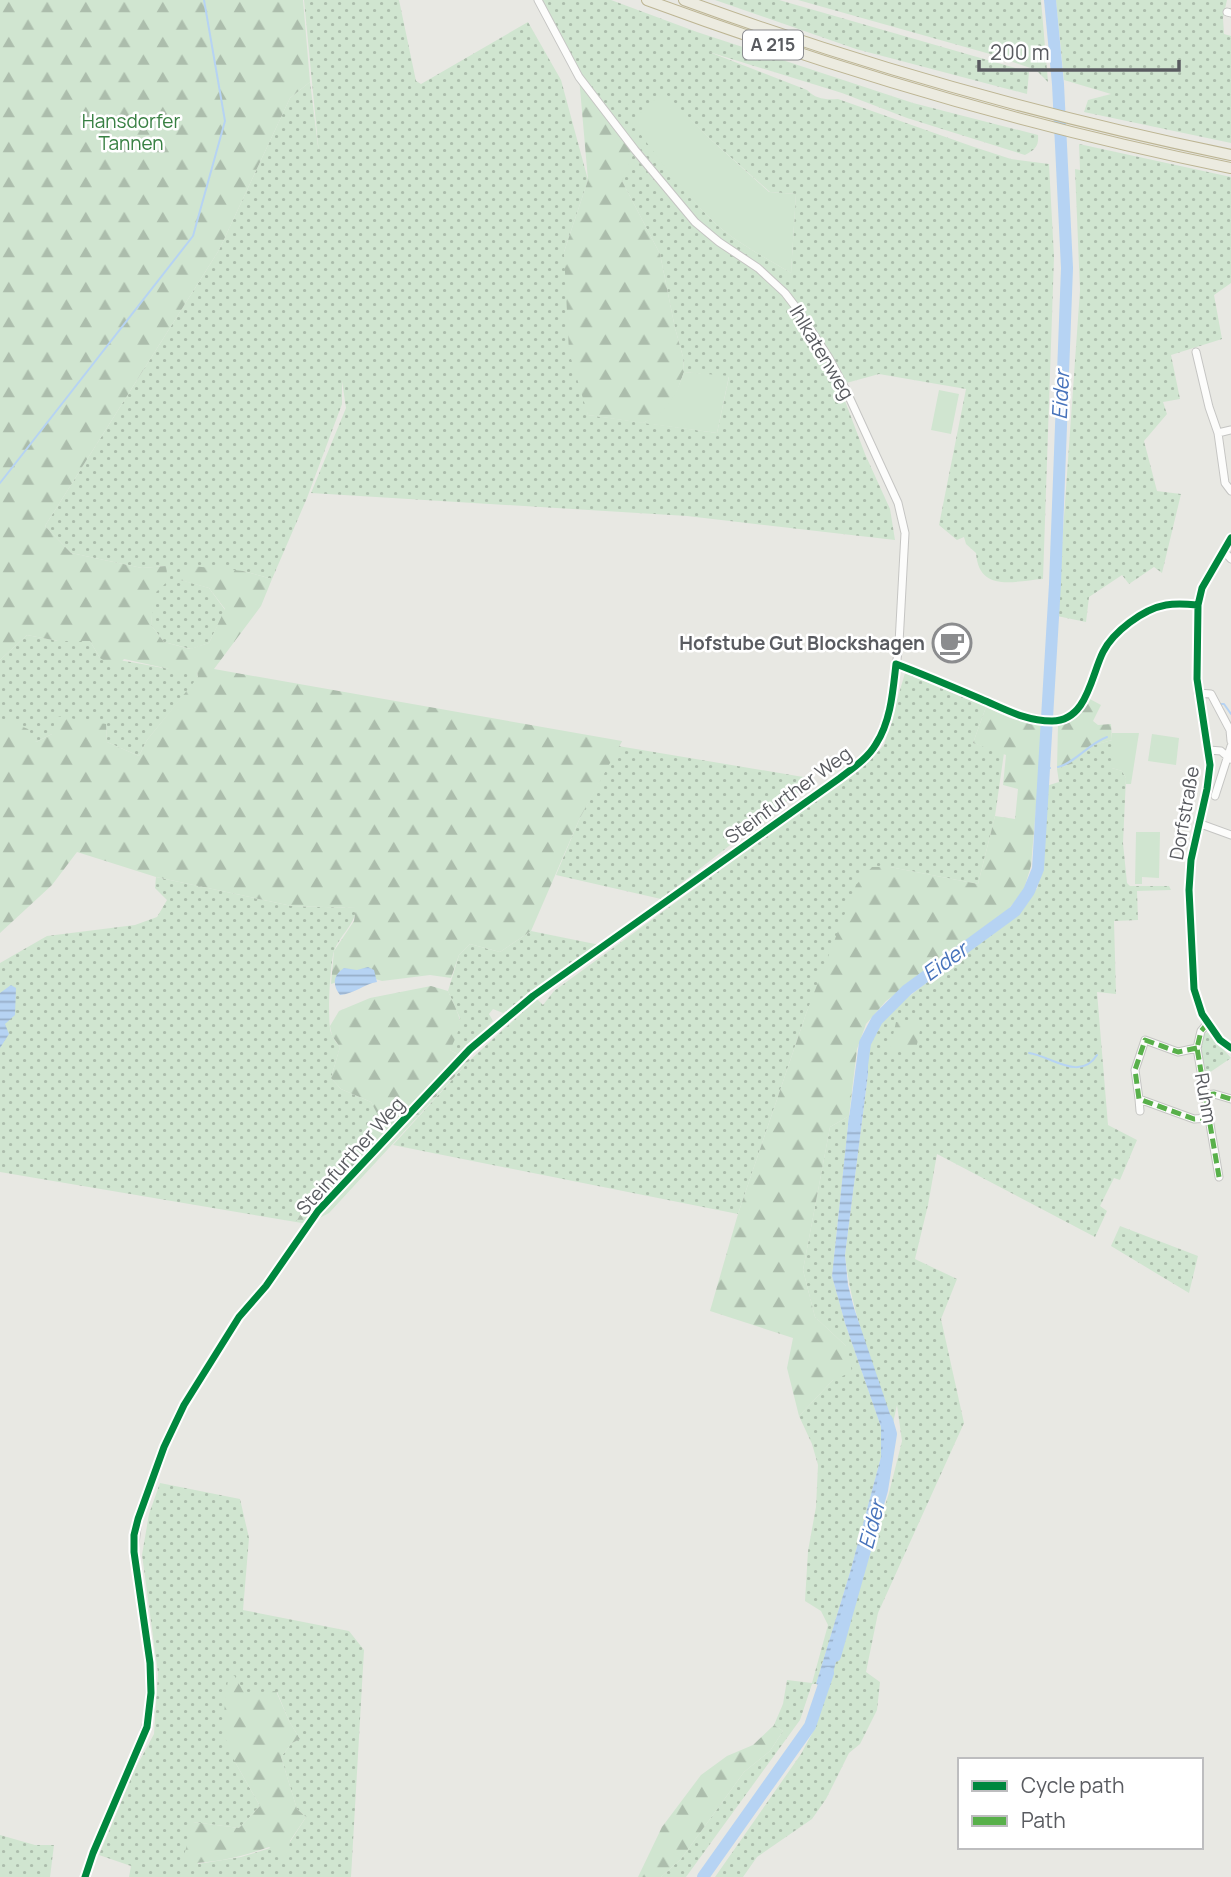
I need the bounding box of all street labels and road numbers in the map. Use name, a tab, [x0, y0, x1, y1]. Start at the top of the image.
road number: A 215	[743, 31, 803, 60]
street label: Ihlkatenweg	[784, 300, 860, 404]
street label: Steinfurther Weg	[720, 740, 856, 850]
street label: Dorfstraße	[1163, 764, 1205, 862]
street label: Ruhm	[1189, 1071, 1223, 1125]
street label: Steinfurther Weg	[290, 1091, 410, 1221]

